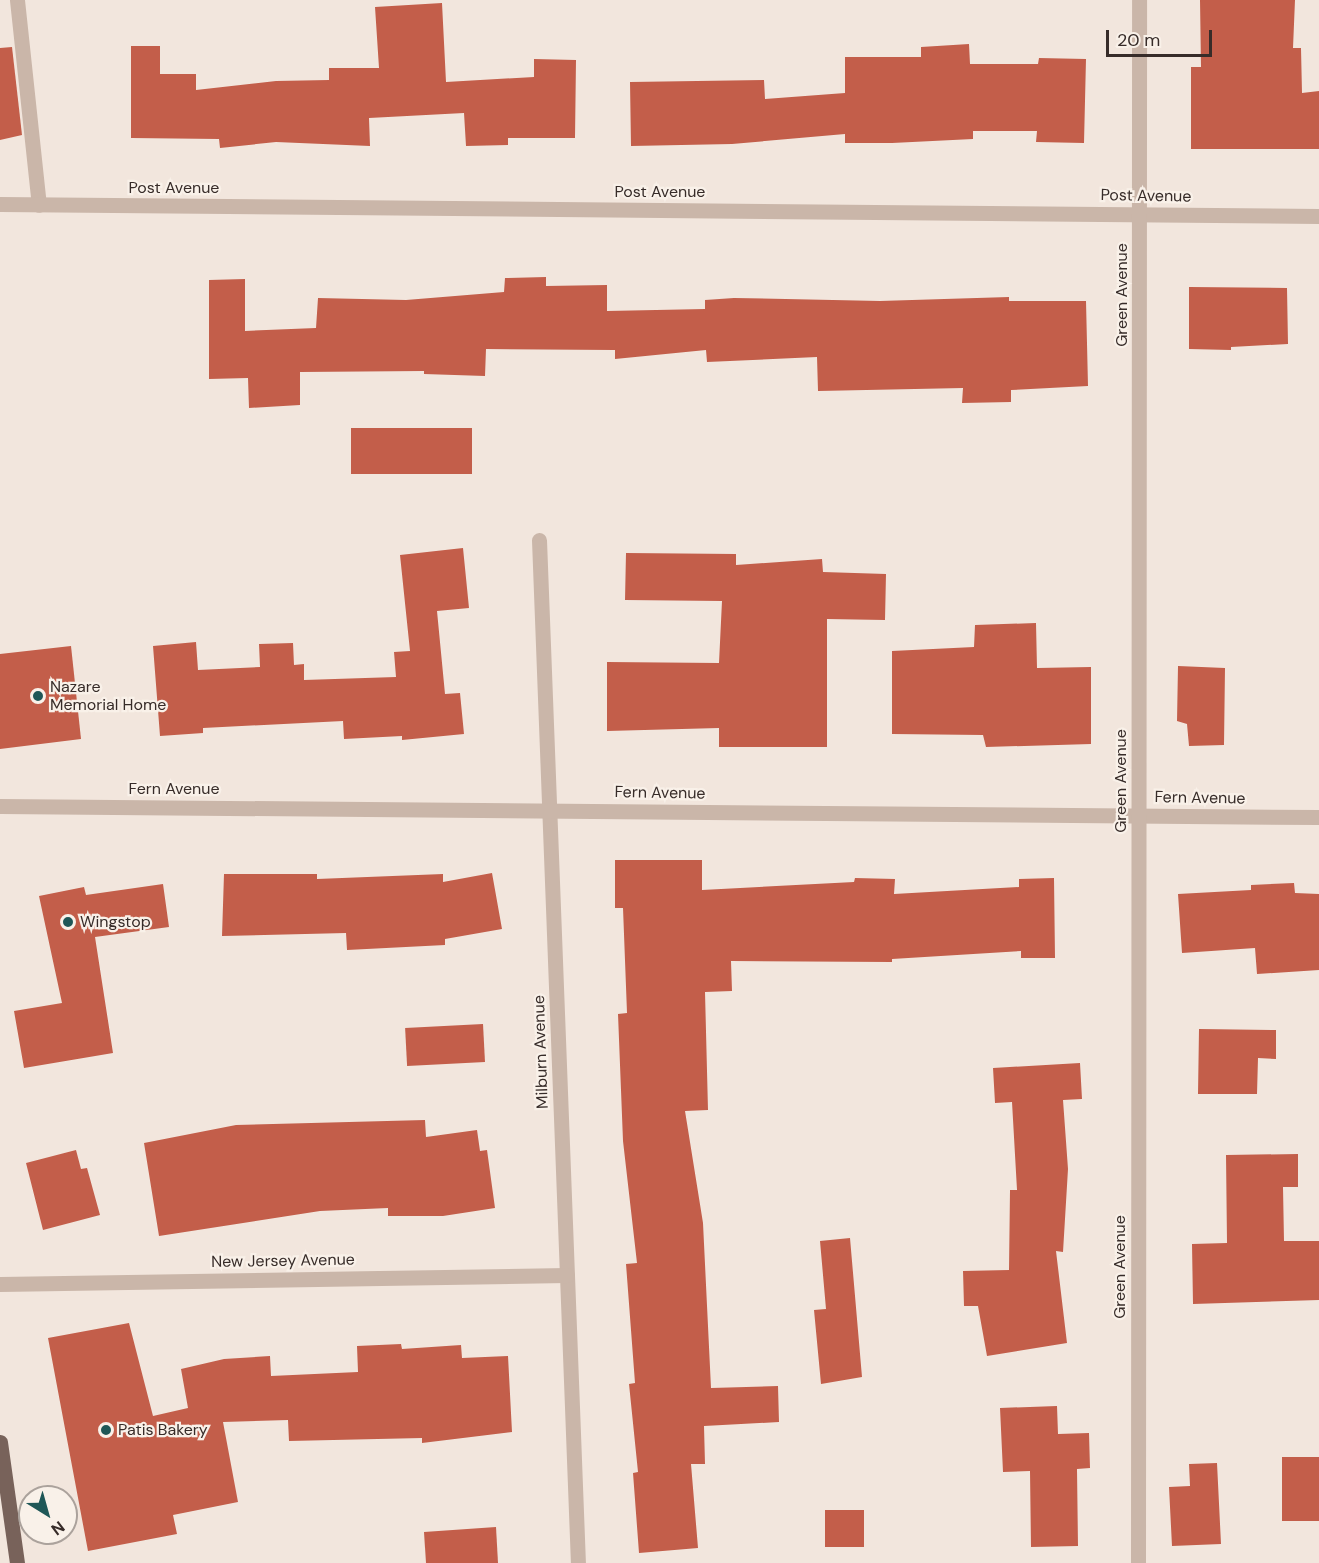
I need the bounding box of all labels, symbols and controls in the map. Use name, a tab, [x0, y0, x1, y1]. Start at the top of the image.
scale bar	[1109, 18, 1216, 56]
text: 20 m	[1117, 28, 1160, 52]
street label: Post Avenue	[129, 178, 219, 198]
street label: Post Avenue	[615, 182, 705, 202]
street label: Post Avenue	[1100, 186, 1192, 206]
street label: Green Avenue	[1112, 243, 1132, 347]
place label: Nazare Memorial Home	[50, 677, 166, 715]
marker: Nazare Memorial Home	[31, 689, 45, 703]
street label: Green Avenue	[1111, 729, 1131, 833]
street label: Fern Avenue	[128, 779, 220, 799]
street label: Fern Avenue	[614, 783, 706, 803]
street label: Fern Avenue	[1154, 788, 1246, 808]
place label: Wingstop	[80, 912, 151, 932]
marker: Wingstop	[61, 915, 75, 929]
street label: Milburn Avenue	[529, 995, 553, 1109]
street label: Green Avenue	[1110, 1215, 1130, 1319]
street label: New Jersey Avenue	[211, 1250, 355, 1272]
place label: Patis Bakery	[118, 1420, 208, 1440]
marker: Patis Bakery	[99, 1423, 113, 1437]
north arrow	[18, 1485, 78, 1545]
text: N	[47, 1516, 69, 1540]

